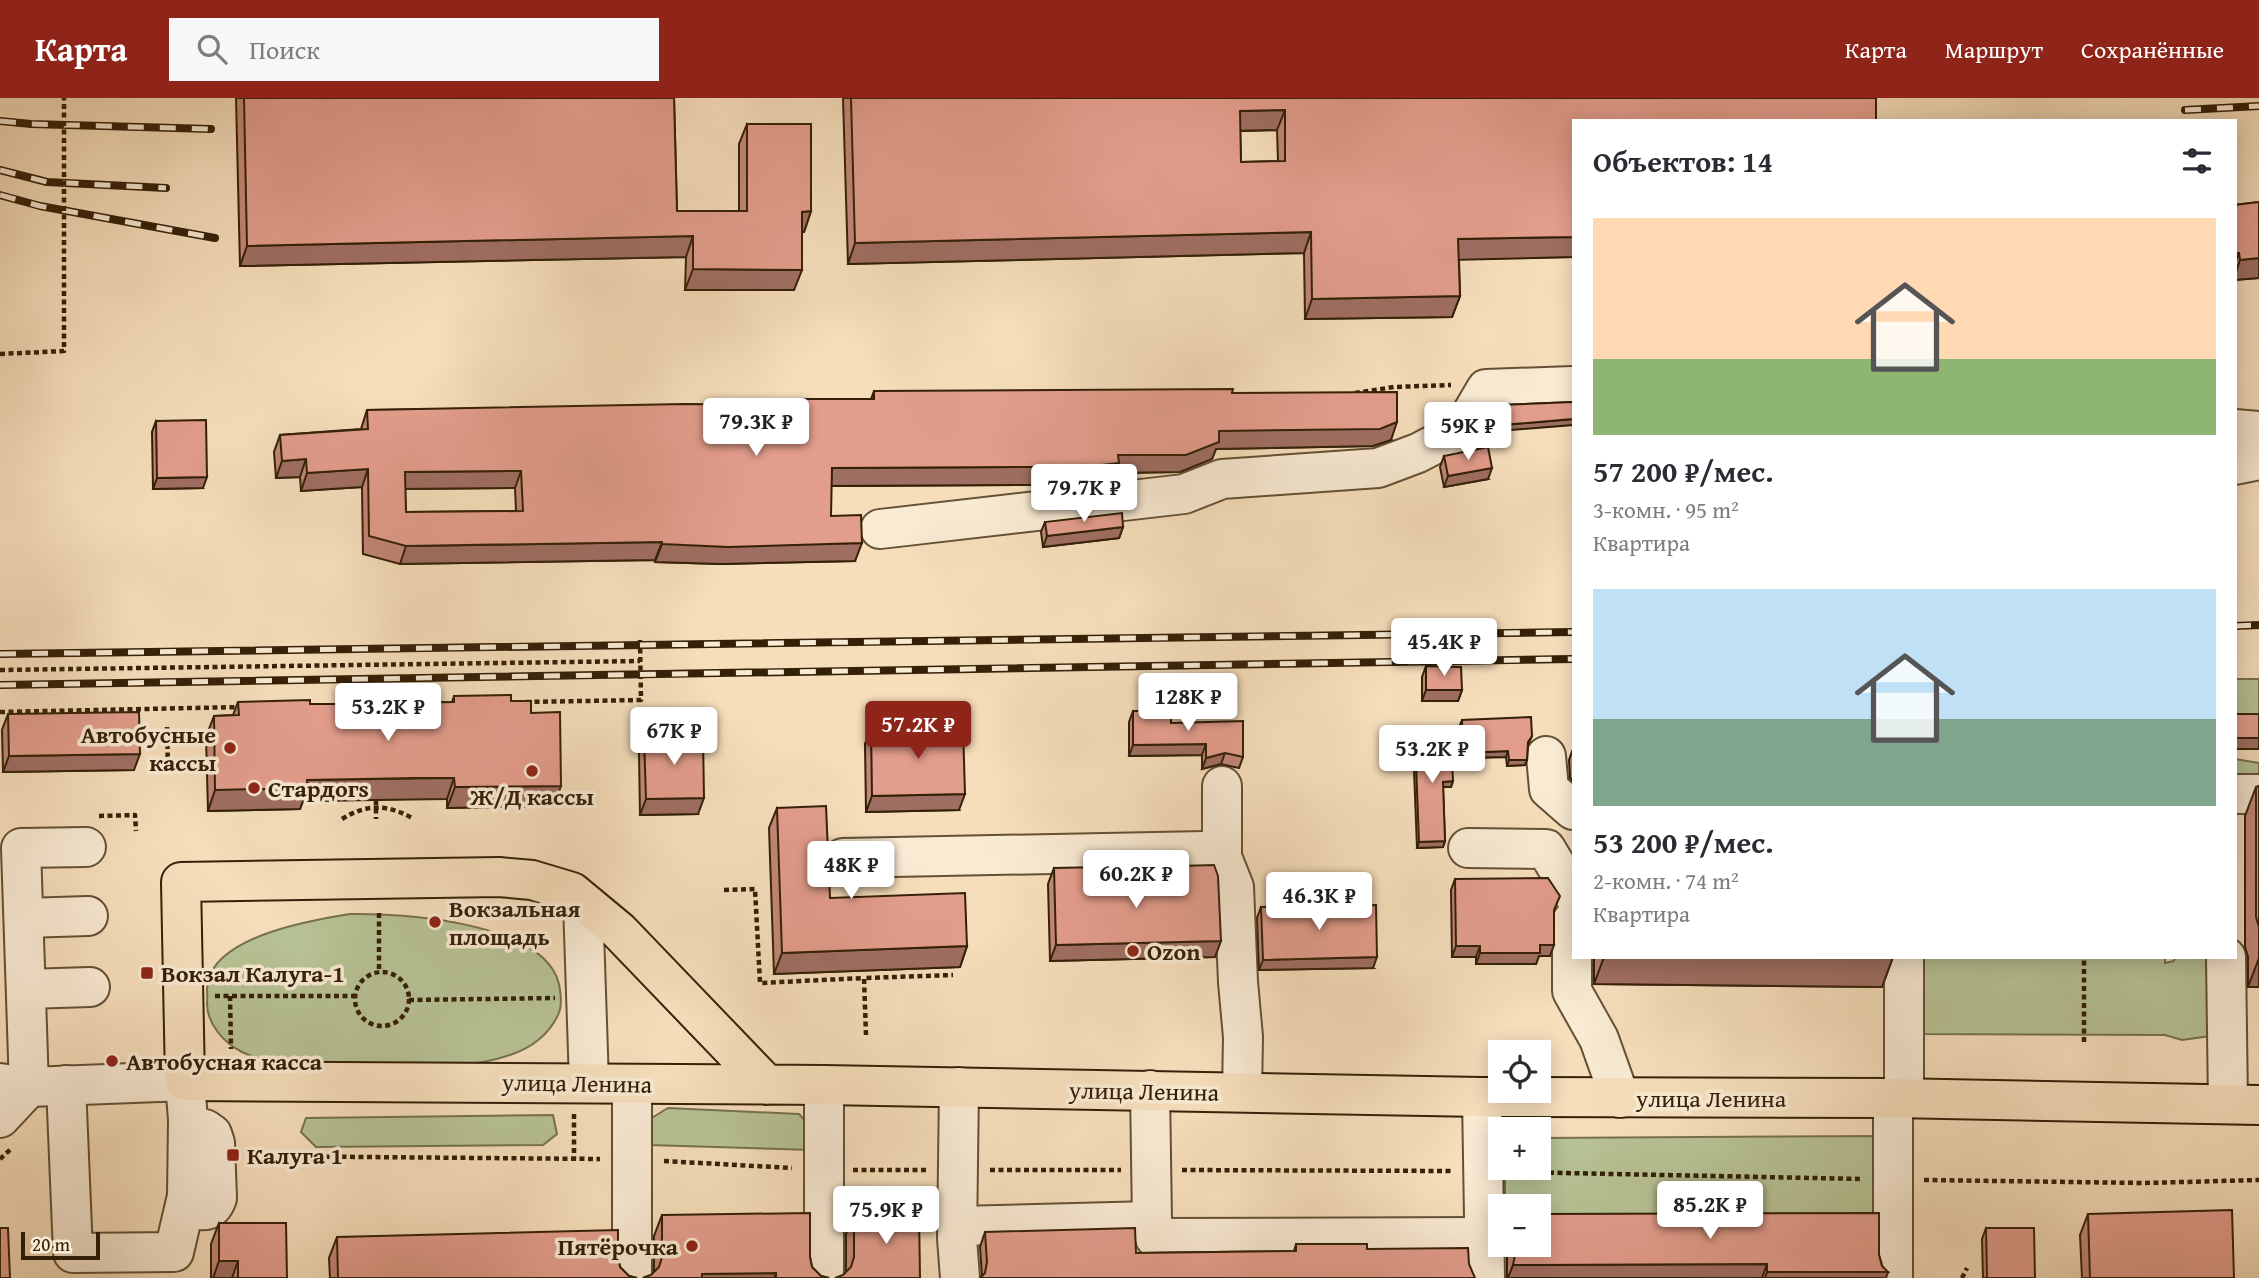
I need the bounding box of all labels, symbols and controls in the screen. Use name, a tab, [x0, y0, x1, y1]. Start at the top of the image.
search box	[169, 18, 659, 81]
text: Карта	[35, 25, 127, 73]
icon: search	[193, 30, 231, 68]
text: Поиск	[249, 30, 320, 69]
text: Карта	[1845, 32, 1907, 67]
text: Маршрут	[1945, 32, 2043, 67]
text: Сохранённые	[2081, 32, 2224, 67]
text: Объектов: 14	[1593, 139, 1773, 183]
icon: filters	[2178, 142, 2216, 180]
icon: home	[1842, 264, 1968, 390]
pin: 79.3K ₽	[691, 398, 821, 458]
pin: 59K ₽	[1419, 402, 1517, 462]
text: 79.3K ₽	[719, 404, 793, 437]
text: 59K ₽	[1440, 408, 1496, 441]
text: 57 200 ₽/мес.	[1593, 449, 1774, 493]
pin: 79.7K ₽	[1019, 464, 1149, 524]
text: 79.7K ₽	[1047, 470, 1121, 503]
text: 3-комн. · 95 m²	[1593, 493, 1739, 526]
text: Квартира	[1593, 526, 1690, 559]
pin: 45.4K ₽	[1379, 618, 1509, 678]
text: 45.4K ₽	[1407, 624, 1481, 657]
icon: home	[1842, 635, 1968, 761]
pin: 128K ₽	[1131, 674, 1245, 733]
text: 128K ₽	[1154, 679, 1222, 712]
pin: 53.2K ₽	[323, 684, 453, 743]
text: 53.2K ₽	[351, 689, 425, 722]
pin: 57.2K ₽	[853, 702, 983, 761]
text: 57.2K ₽	[881, 707, 955, 740]
pin: 67K ₽	[625, 708, 723, 767]
text: 67K ₽	[646, 713, 702, 746]
place label: Автобусные кассы	[81, 717, 216, 780]
pin: 53.2K ₽	[1367, 726, 1497, 785]
text: 53.2K ₽	[1395, 731, 1469, 764]
marker: Автобусные кассы	[222, 740, 238, 756]
marker: Ж/Д кассы	[524, 763, 540, 779]
place label: Стардогs	[268, 771, 369, 806]
place label: Ж/Д кассы	[469, 779, 594, 814]
marker: Стардогs	[246, 780, 262, 796]
text: 53 200 ₽/мес.	[1593, 820, 1774, 864]
pin: 48K ₽	[802, 842, 900, 901]
text: 48K ₽	[823, 847, 879, 880]
pin: 60.2K ₽	[1071, 850, 1201, 910]
text: 60.2K ₽	[1099, 856, 1173, 889]
text: 2-комн. · 74 m²	[1593, 864, 1739, 897]
pin: 46.3K ₽	[1254, 872, 1384, 932]
text: 46.3K ₽	[1282, 878, 1356, 911]
place label: Вокзальная площадь	[449, 891, 580, 954]
text: Квартира	[1593, 897, 1690, 930]
marker: Вокзальная площадь	[427, 914, 443, 930]
place label: Ozon	[1147, 934, 1201, 969]
marker: Ozon	[1125, 943, 1141, 959]
place label: Вокзал Калуга-1	[161, 956, 345, 991]
marker: Вокзал Калуга-1	[139, 965, 155, 981]
map controls	[1488, 1040, 1551, 1257]
button: locate	[1488, 1040, 1551, 1103]
place label: Автобусная касса	[126, 1044, 323, 1079]
marker: Автобусная касса	[104, 1053, 120, 1069]
street label: улица Ленина	[501, 1064, 653, 1102]
street label: улица Ленина	[1068, 1072, 1220, 1110]
street label: улица Ленина	[1635, 1081, 1787, 1116]
button: +	[1488, 1117, 1551, 1180]
place label: Калуга 1	[247, 1138, 343, 1173]
marker: Калуга 1	[225, 1147, 241, 1163]
pin: 85.2K ₽	[1645, 1182, 1775, 1241]
pin: 75.9K ₽	[821, 1186, 951, 1246]
text: 85.2K ₽	[1673, 1187, 1747, 1220]
text: 75.9K ₽	[849, 1192, 923, 1225]
button: −	[1488, 1194, 1551, 1257]
scale bar	[21, 1229, 100, 1261]
place label: Пятёрочка	[558, 1229, 679, 1264]
text: 20 m	[32, 1230, 70, 1258]
marker: Пятёрочка	[684, 1238, 700, 1254]

